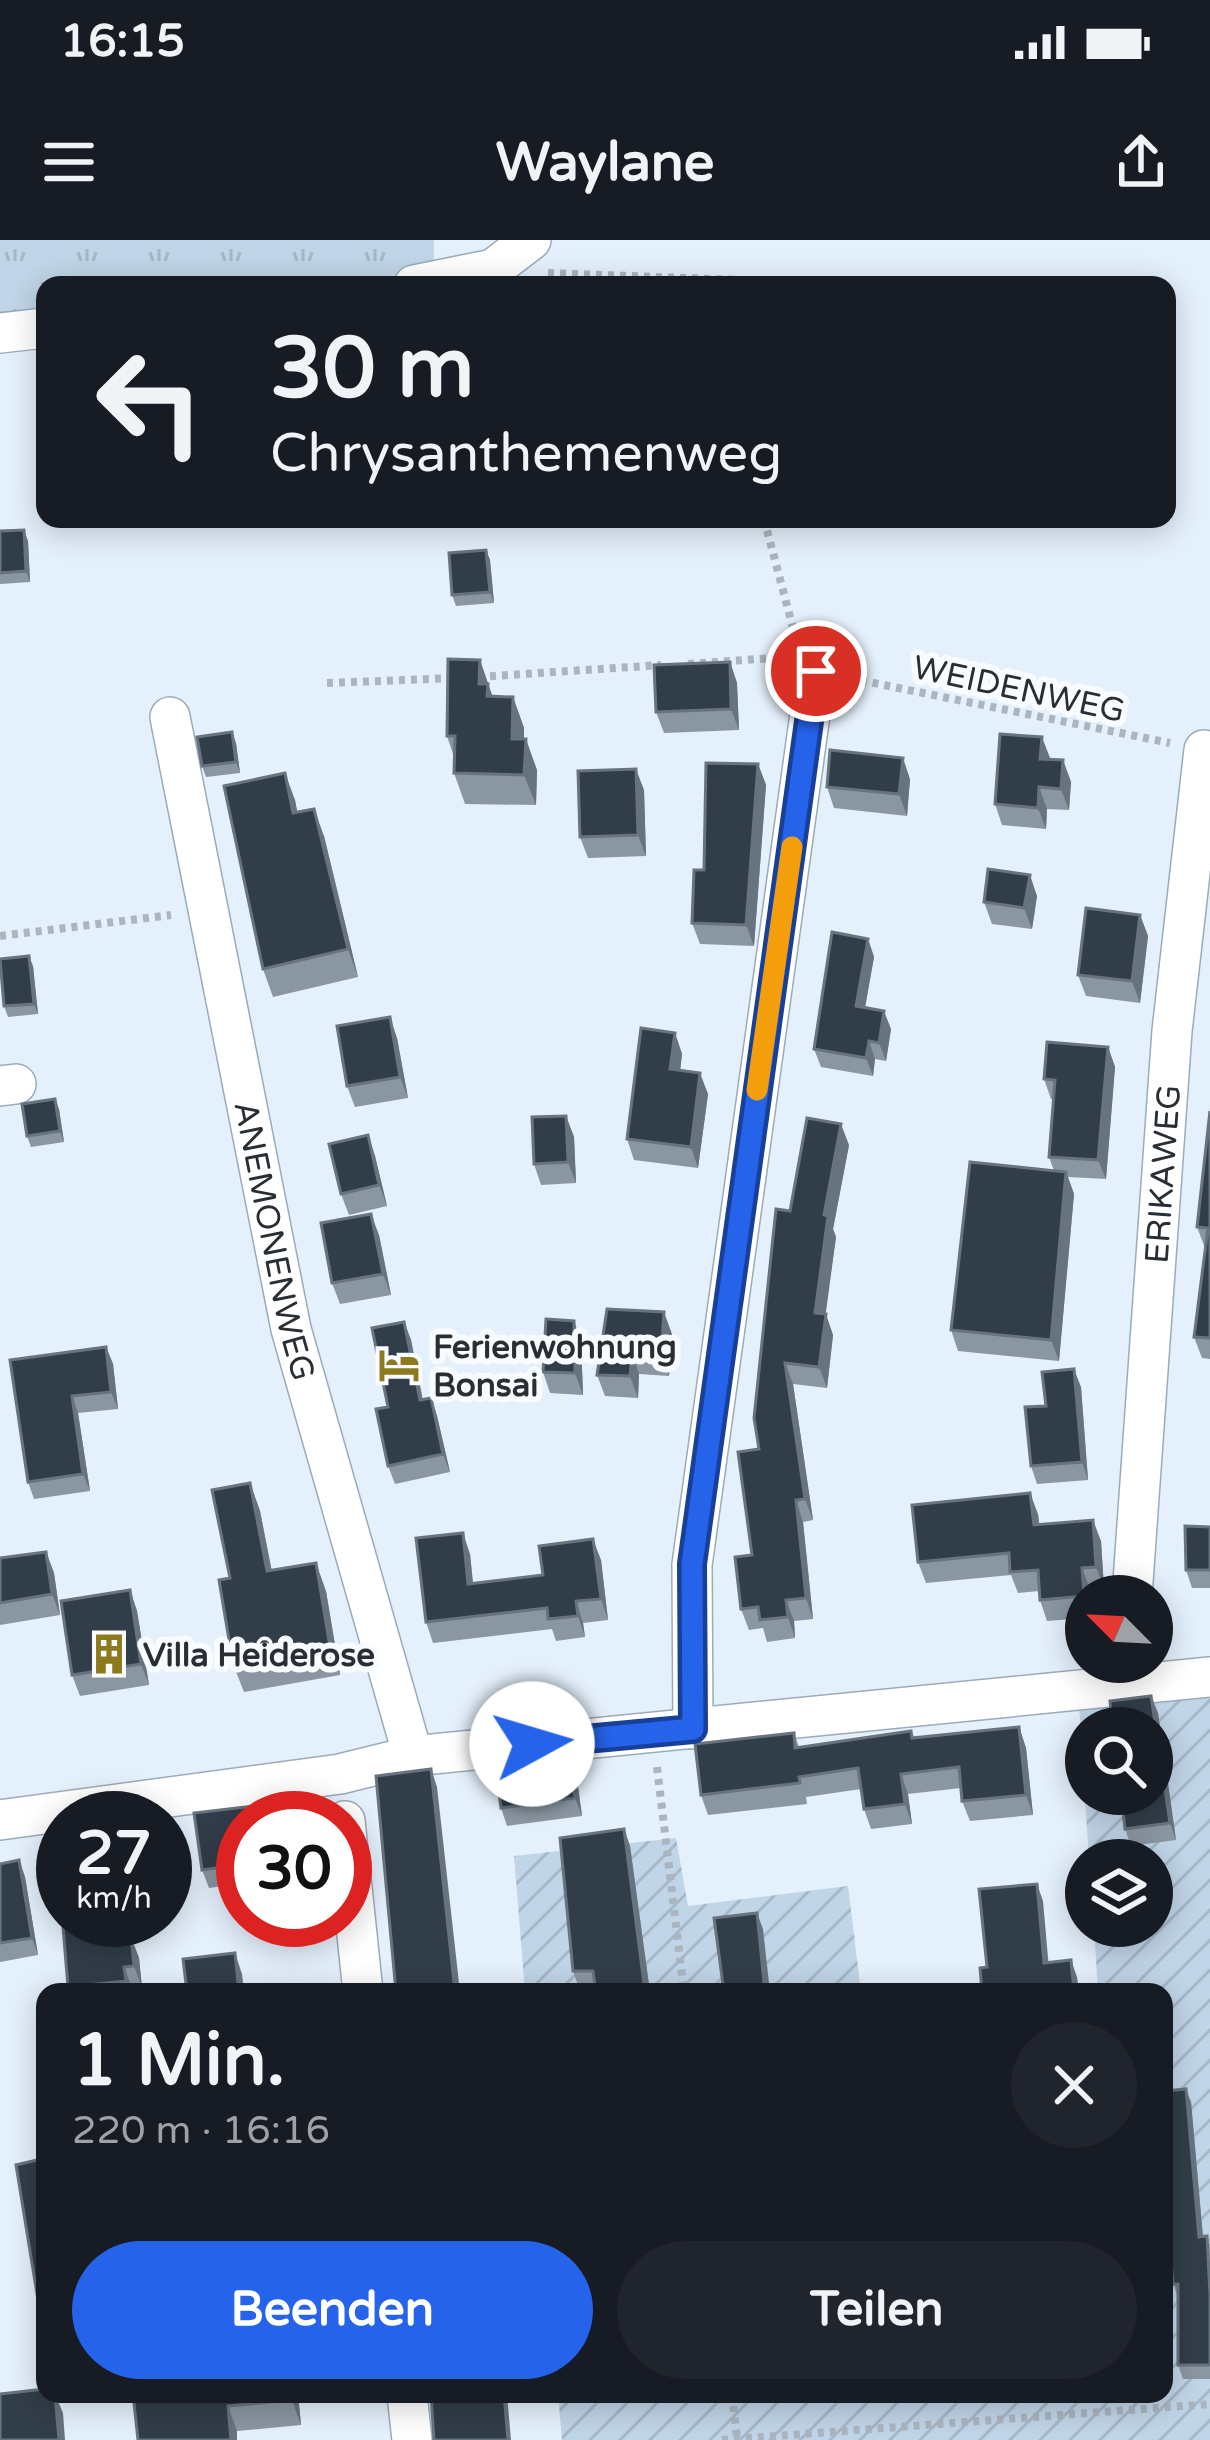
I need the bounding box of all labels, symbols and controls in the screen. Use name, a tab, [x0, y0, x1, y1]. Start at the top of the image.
text: 16:15	[60, 15, 185, 69]
icon: menu	[36, 129, 102, 195]
icon: share	[1108, 129, 1174, 195]
text: Waylane	[496, 130, 714, 195]
text: 30 m	[270, 319, 474, 420]
icon: left	[72, 324, 228, 480]
text: Chrysanthemenweg	[270, 421, 782, 486]
pin	[765, 620, 867, 722]
icon: arrive	[783, 638, 849, 704]
street label: WEIDENWEG	[909, 648, 1128, 731]
street label: ERIKAWEG	[1138, 1083, 1189, 1265]
street label: ANEMONENWEG	[225, 1098, 323, 1385]
place label: Ferienwohnung Bonsai	[433, 1328, 677, 1405]
hotel icon: Ferienwohnung Bonsai	[376, 1342, 422, 1388]
north arrow	[1065, 1575, 1173, 1683]
map controls	[1065, 1575, 1173, 1947]
building icon: Villa Heiderose	[86, 1631, 132, 1677]
place label: Villa Heiderose	[143, 1636, 375, 1675]
position arrow	[469, 1681, 595, 1807]
button: search	[1065, 1707, 1173, 1815]
speed limit sign: 30	[216, 1791, 372, 1947]
text: 27	[76, 1818, 152, 1890]
button: layers	[1065, 1839, 1173, 1947]
text: km/h	[76, 1880, 152, 1917]
text: 1 Min.	[72, 2018, 285, 2105]
button: close	[1011, 2022, 1137, 2148]
text: 220 m · 16:16	[72, 2107, 330, 2154]
button: Beenden	[72, 2241, 593, 2379]
button: Teilen	[617, 2241, 1137, 2379]

